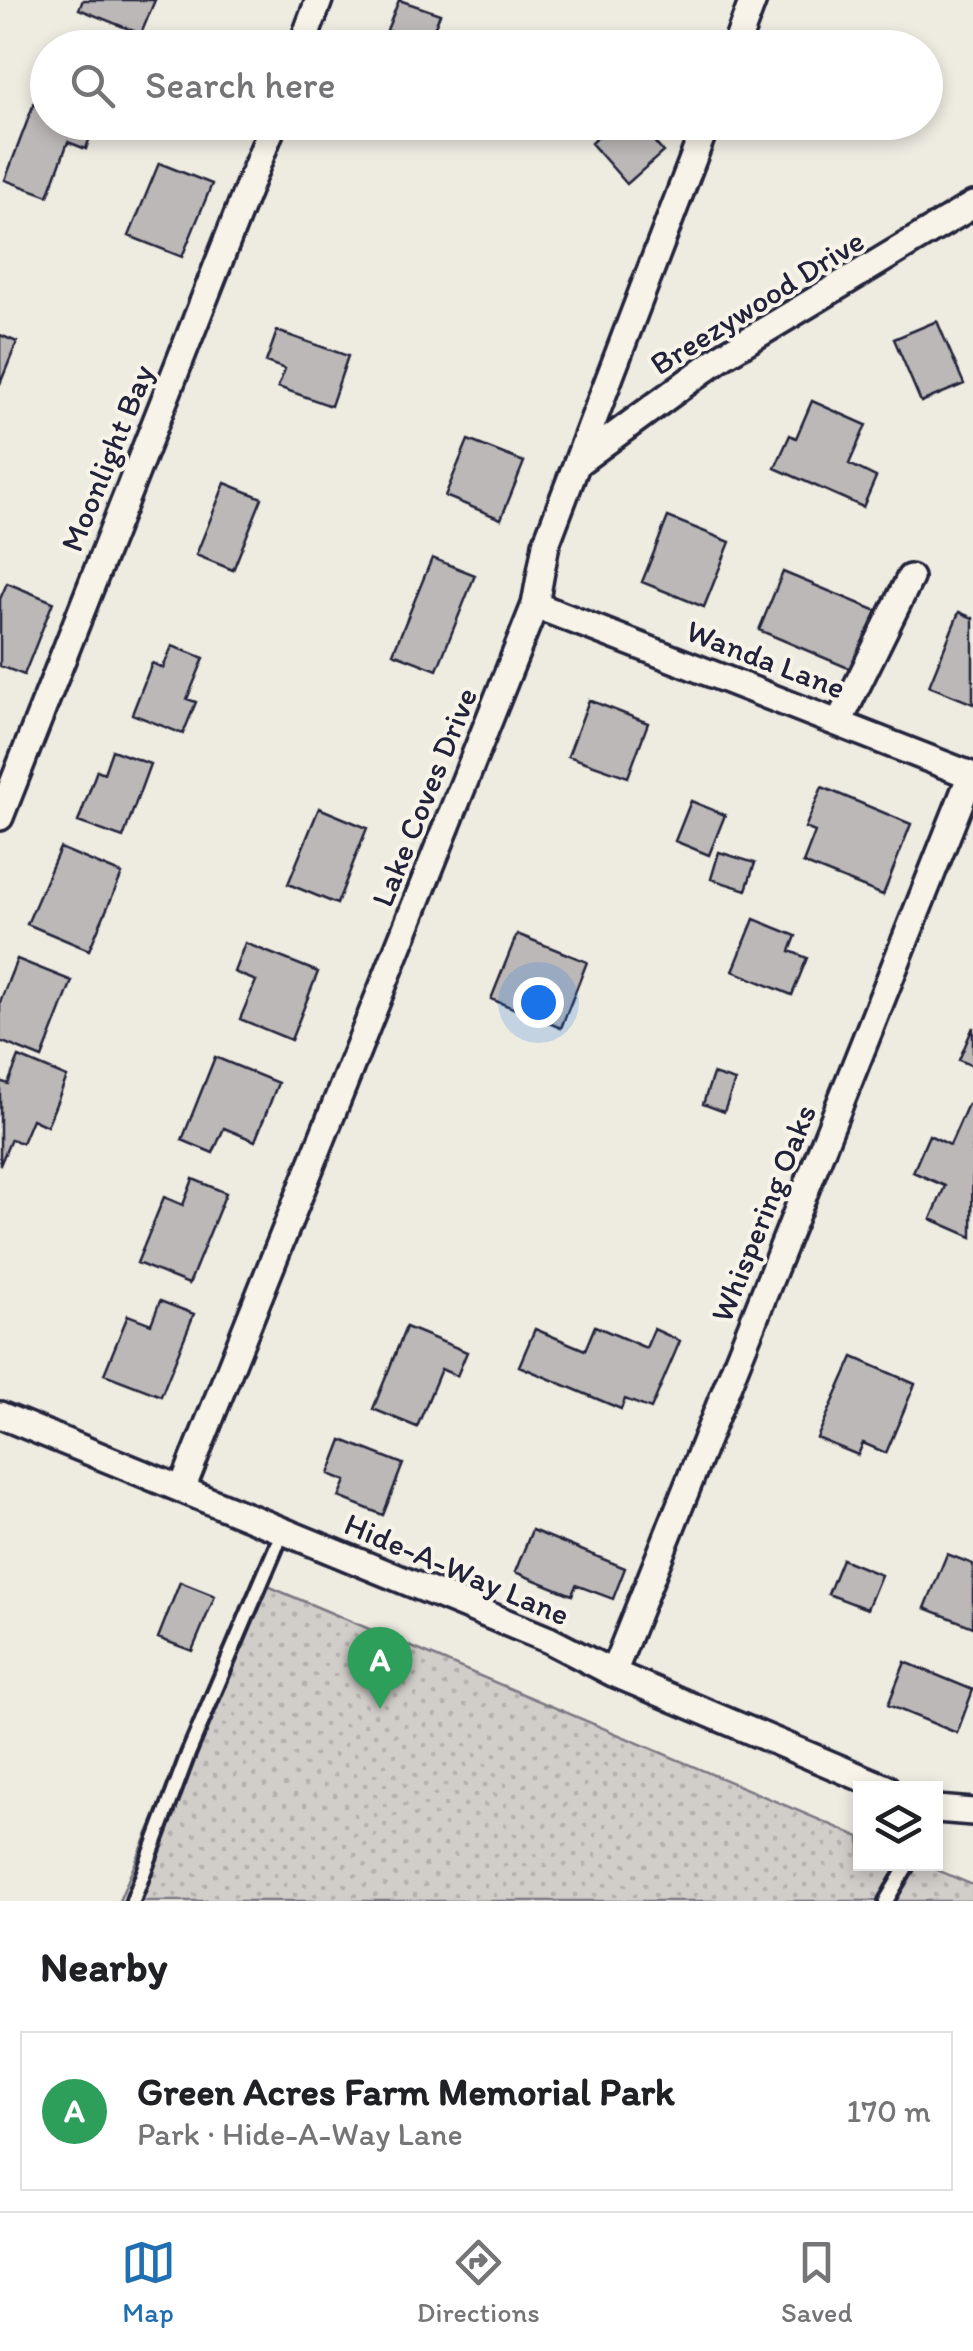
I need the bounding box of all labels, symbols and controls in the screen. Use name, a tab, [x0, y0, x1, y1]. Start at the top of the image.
search box	[30, 30, 943, 140]
icon: search	[65, 58, 120, 113]
text: Search here	[145, 62, 336, 108]
street label: Breezywood Drive	[643, 221, 871, 383]
street label: Moonlight Bay	[52, 359, 162, 557]
street label: Wanda Lane	[681, 611, 851, 707]
street label: Lake Coves Drive	[363, 682, 485, 912]
your location	[513, 977, 564, 1028]
street label: Whispering Oaks	[702, 1099, 824, 1327]
street label: Hide-A-Way Lane	[339, 1505, 575, 1633]
pin: A	[348, 1626, 412, 1709]
map controls	[853, 1781, 943, 1871]
button: layers	[853, 1781, 943, 1871]
text: Nearby	[40, 1941, 167, 1992]
text: Green Acres Farm Memorial Park	[137, 2069, 675, 2115]
text: A	[64, 2092, 85, 2130]
text: 170 m	[846, 2092, 931, 2130]
text: Park · Hide-A-Way Lane	[137, 2115, 463, 2153]
tab: Map	[121, 2235, 176, 2329]
tab: Directions	[417, 2235, 540, 2329]
tab: Saved	[781, 2235, 852, 2329]

